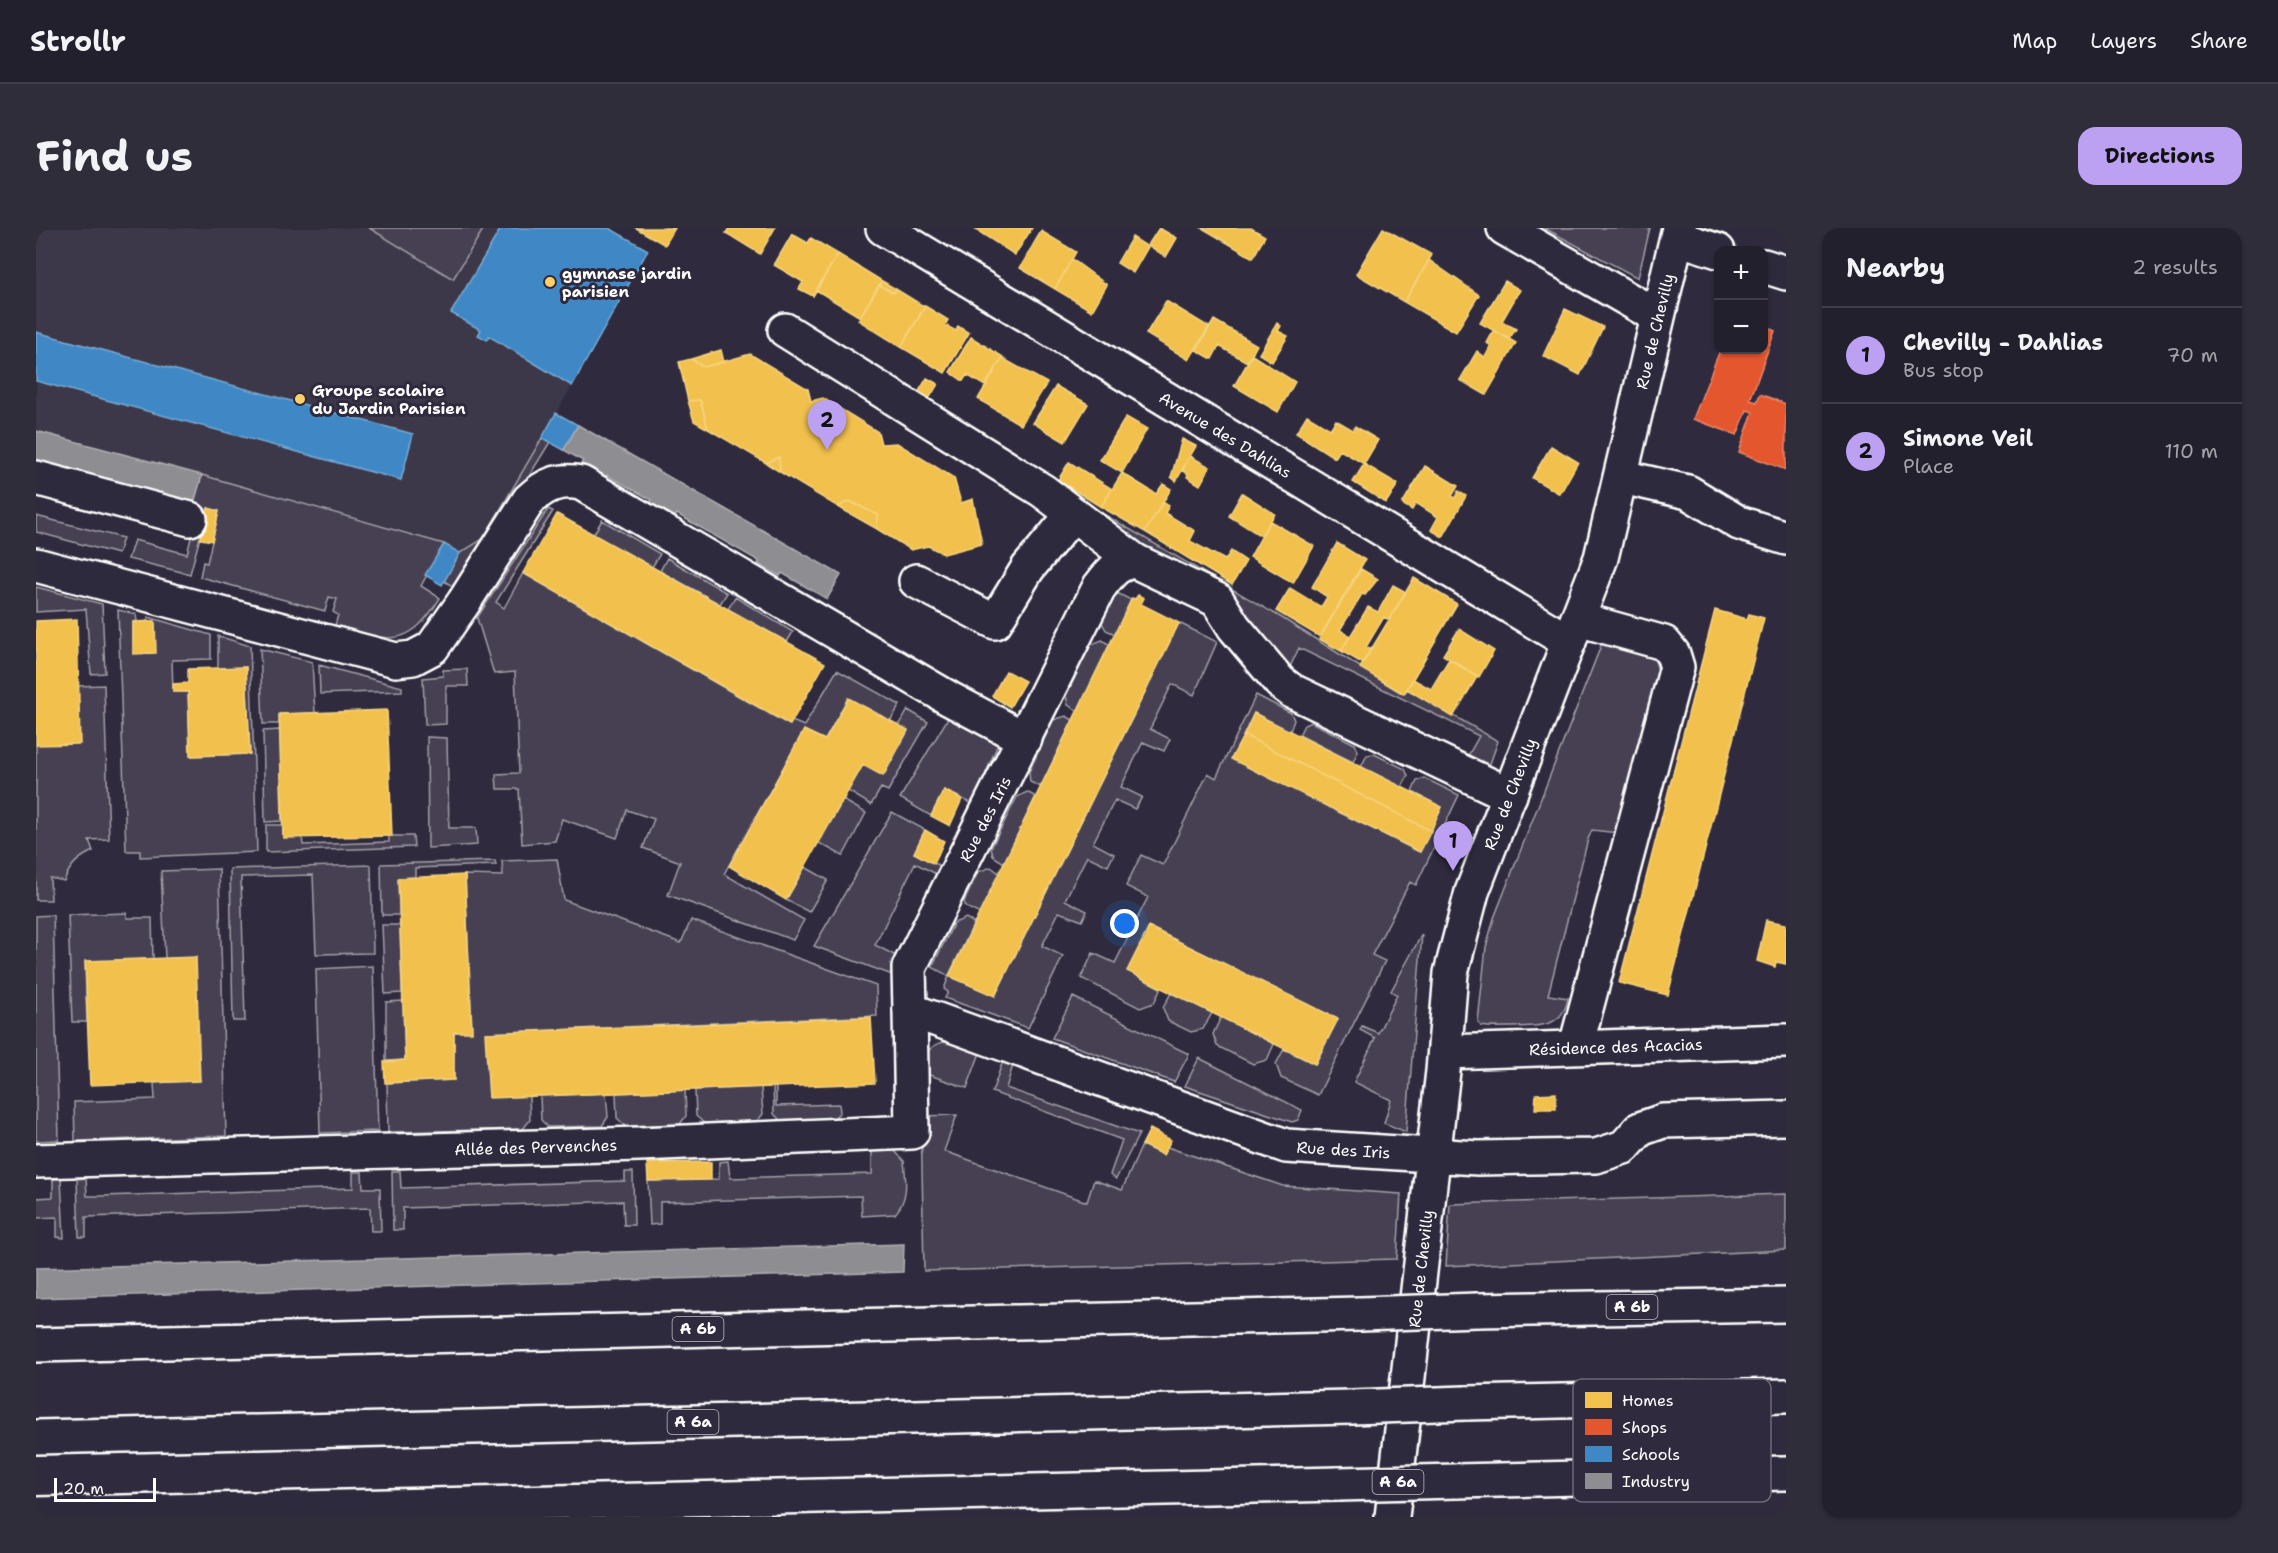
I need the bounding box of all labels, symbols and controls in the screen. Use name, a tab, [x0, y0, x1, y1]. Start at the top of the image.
text: Strollr	[30, 22, 126, 60]
text: Map	[2012, 27, 2057, 55]
text: Layers	[2090, 27, 2157, 55]
text: Share	[2190, 27, 2248, 55]
button: Directions	[2078, 127, 2242, 185]
text: Find us	[36, 128, 193, 184]
map controls	[1714, 246, 1768, 354]
button: +	[1714, 246, 1768, 300]
text: Nearby	[1846, 250, 1945, 285]
text: 2 results	[2132, 254, 2218, 280]
place label: gymnase jardin parisien	[562, 263, 692, 302]
street label: Rue de Chevilly	[1631, 271, 1679, 391]
marker: gymnase jardin parisien	[543, 275, 557, 289]
button: −	[1714, 300, 1768, 354]
text: Chevilly - Dahlias	[1903, 328, 2103, 357]
text: 1	[1861, 342, 1870, 368]
text: 70 m	[2166, 342, 2218, 368]
text: Bus stop	[1903, 357, 1984, 383]
place label: Groupe scolaire du Jardin Parisien	[312, 380, 466, 419]
street label: Avenue des Dahlias	[1155, 387, 1295, 483]
marker: Groupe scolaire du Jardin Parisien	[293, 392, 307, 406]
pin: 2	[808, 400, 846, 450]
text: Simone Veil	[1903, 424, 2033, 453]
text: 2	[1859, 438, 1873, 464]
text: 110 m	[2164, 438, 2218, 464]
text: Place	[1903, 453, 1954, 479]
street label: Rue de Chevilly	[1479, 735, 1541, 853]
street label: Rue des Iris	[955, 773, 1016, 866]
pin: 1	[1434, 822, 1472, 871]
your location	[1110, 909, 1139, 938]
street label: Résidence des Acacias	[1529, 1034, 1703, 1060]
street label: Allée des Pervenches	[454, 1135, 618, 1160]
street label: Rue des Iris	[1296, 1137, 1391, 1164]
street label: Rue de Chevilly	[1404, 1209, 1438, 1329]
road number: A 6b	[1606, 1295, 1658, 1319]
road number: A 6b	[672, 1317, 724, 1341]
legend	[1573, 1379, 1771, 1502]
text: Homes	[1622, 1390, 1674, 1411]
road number: A 6a	[668, 1410, 718, 1434]
text: Shops	[1622, 1417, 1667, 1438]
text: Schools	[1622, 1444, 1680, 1465]
road number: A 6a	[1372, 1470, 1424, 1494]
text: Industry	[1622, 1471, 1690, 1492]
scale bar	[54, 1475, 156, 1502]
text: 20 m	[63, 1478, 104, 1499]

